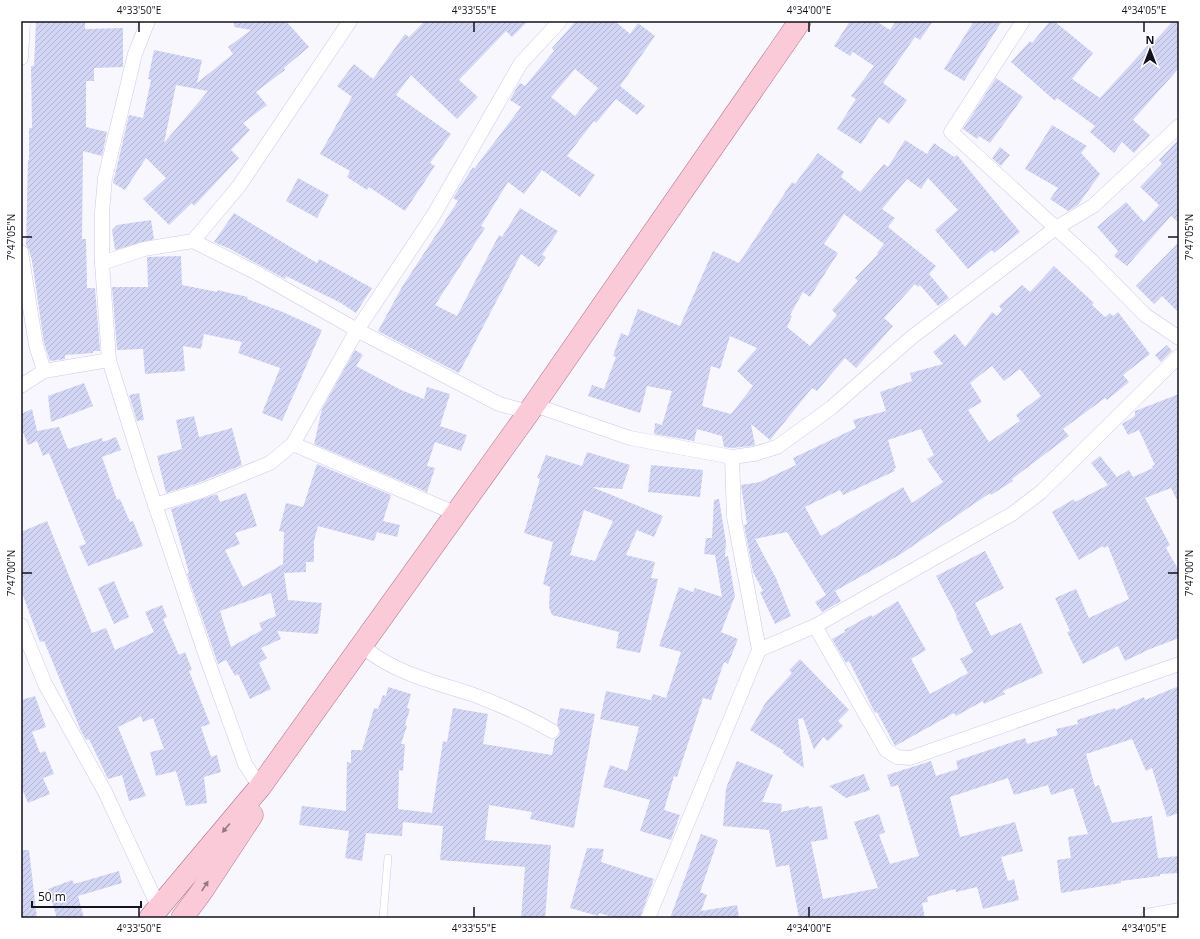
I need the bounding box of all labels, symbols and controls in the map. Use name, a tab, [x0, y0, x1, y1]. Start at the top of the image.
text: 4°33'50"E	[117, 3, 161, 17]
text: 4°33'55"E	[452, 3, 496, 17]
text: 4°34'00"E	[787, 3, 831, 17]
text: 4°34'05"E	[1122, 3, 1166, 17]
north arrow	[1130, 30, 1170, 70]
text: N	[1146, 32, 1154, 47]
text: 7°47'05"N	[4, 214, 18, 260]
text: 7°47'05"N	[1182, 214, 1196, 260]
text: 7°47'00"N	[4, 550, 18, 596]
text: 7°47'00"N	[1182, 550, 1196, 596]
one-way arrow	[221, 823, 230, 833]
one-way arrow	[201, 881, 209, 892]
scale bar	[32, 883, 141, 909]
text: 50 m	[38, 888, 66, 905]
text: 4°33'50"E	[117, 921, 161, 935]
text: 4°33'55"E	[452, 921, 496, 935]
text: 4°34'00"E	[787, 921, 831, 935]
text: 4°34'05"E	[1122, 921, 1166, 935]

